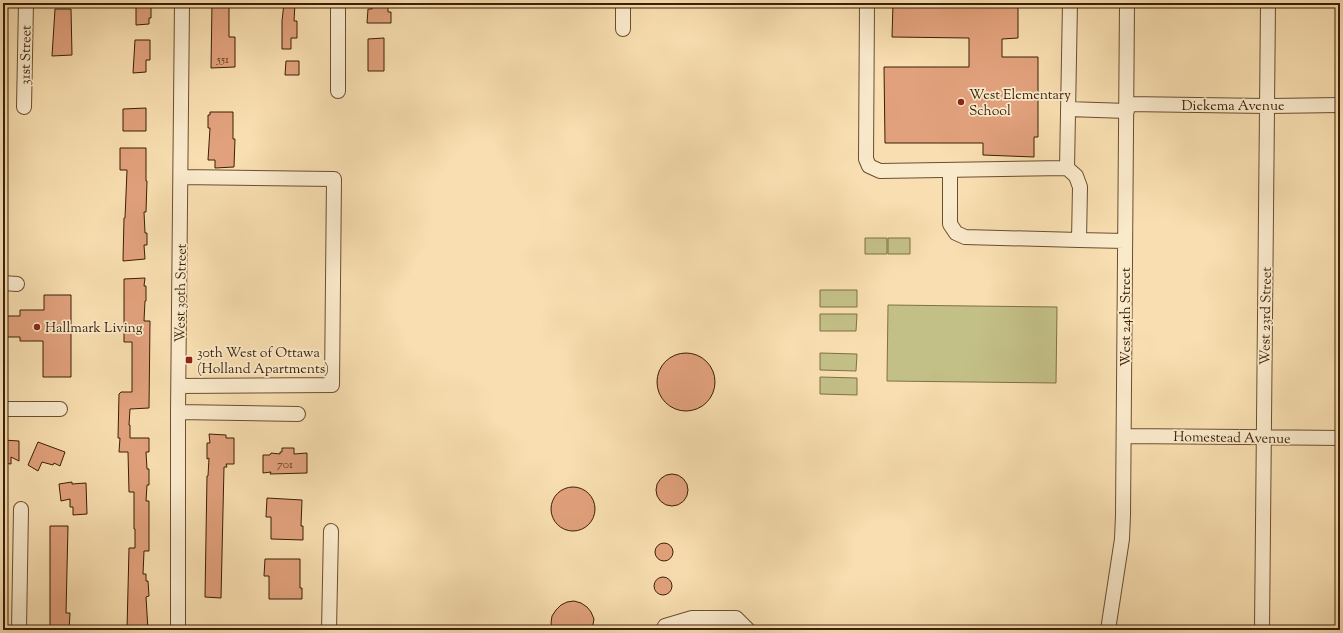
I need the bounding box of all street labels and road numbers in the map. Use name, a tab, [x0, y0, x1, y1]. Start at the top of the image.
street label: 31st Street	[16, 25, 38, 85]
street label: Diekema Avenue	[1181, 97, 1285, 117]
street label: West 30th Street	[171, 243, 193, 343]
street label: West 23rd Street	[1256, 266, 1278, 365]
street label: West 24th Street	[1117, 267, 1137, 367]
street label: Homestead Avenue	[1173, 428, 1291, 450]

